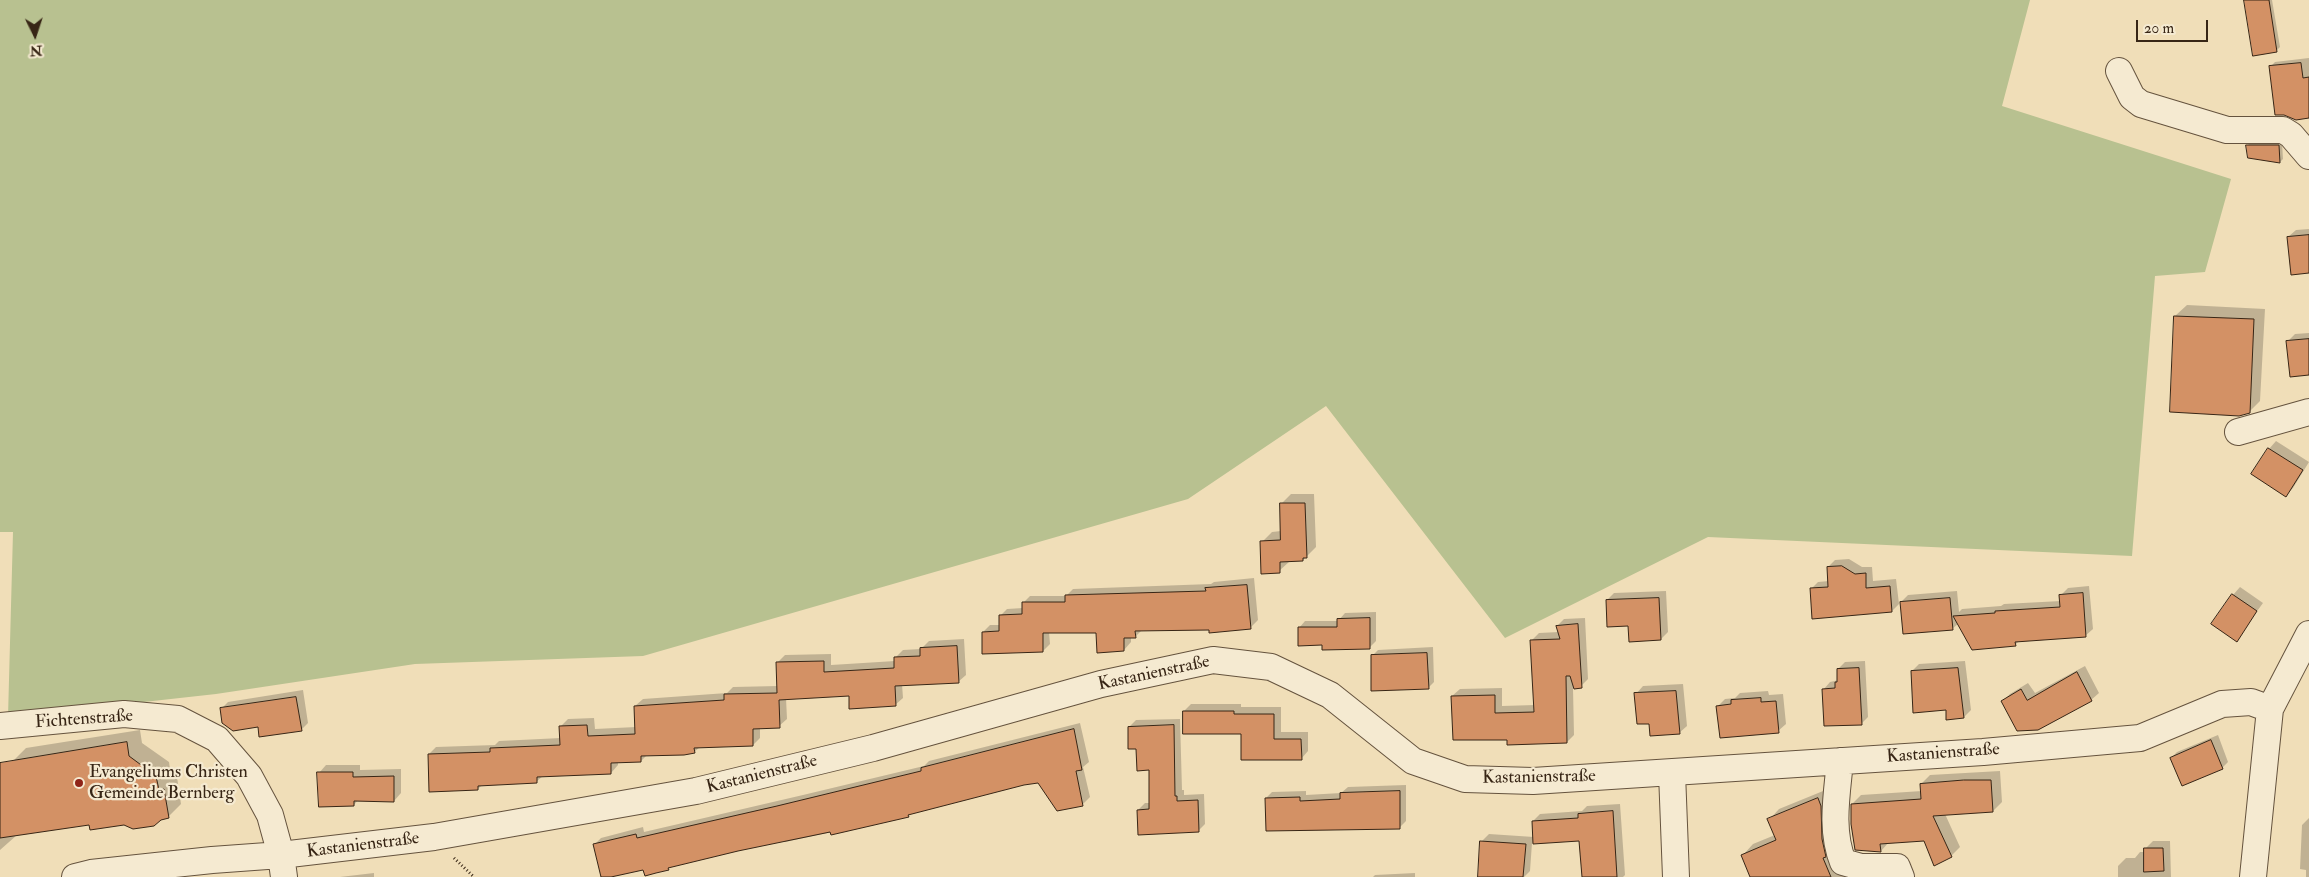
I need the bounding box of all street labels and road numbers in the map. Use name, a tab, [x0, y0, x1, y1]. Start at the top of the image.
street label: Kastanienstraße	[1096, 652, 1212, 696]
street label: Fichtenstraße	[34, 706, 134, 734]
street label: Kastanienstraße	[1886, 739, 2000, 769]
street label: Kastanienstraße	[704, 751, 820, 799]
street label: Kastanienstraße	[1482, 766, 1596, 790]
street label: Kastanienstraße	[305, 828, 421, 864]

